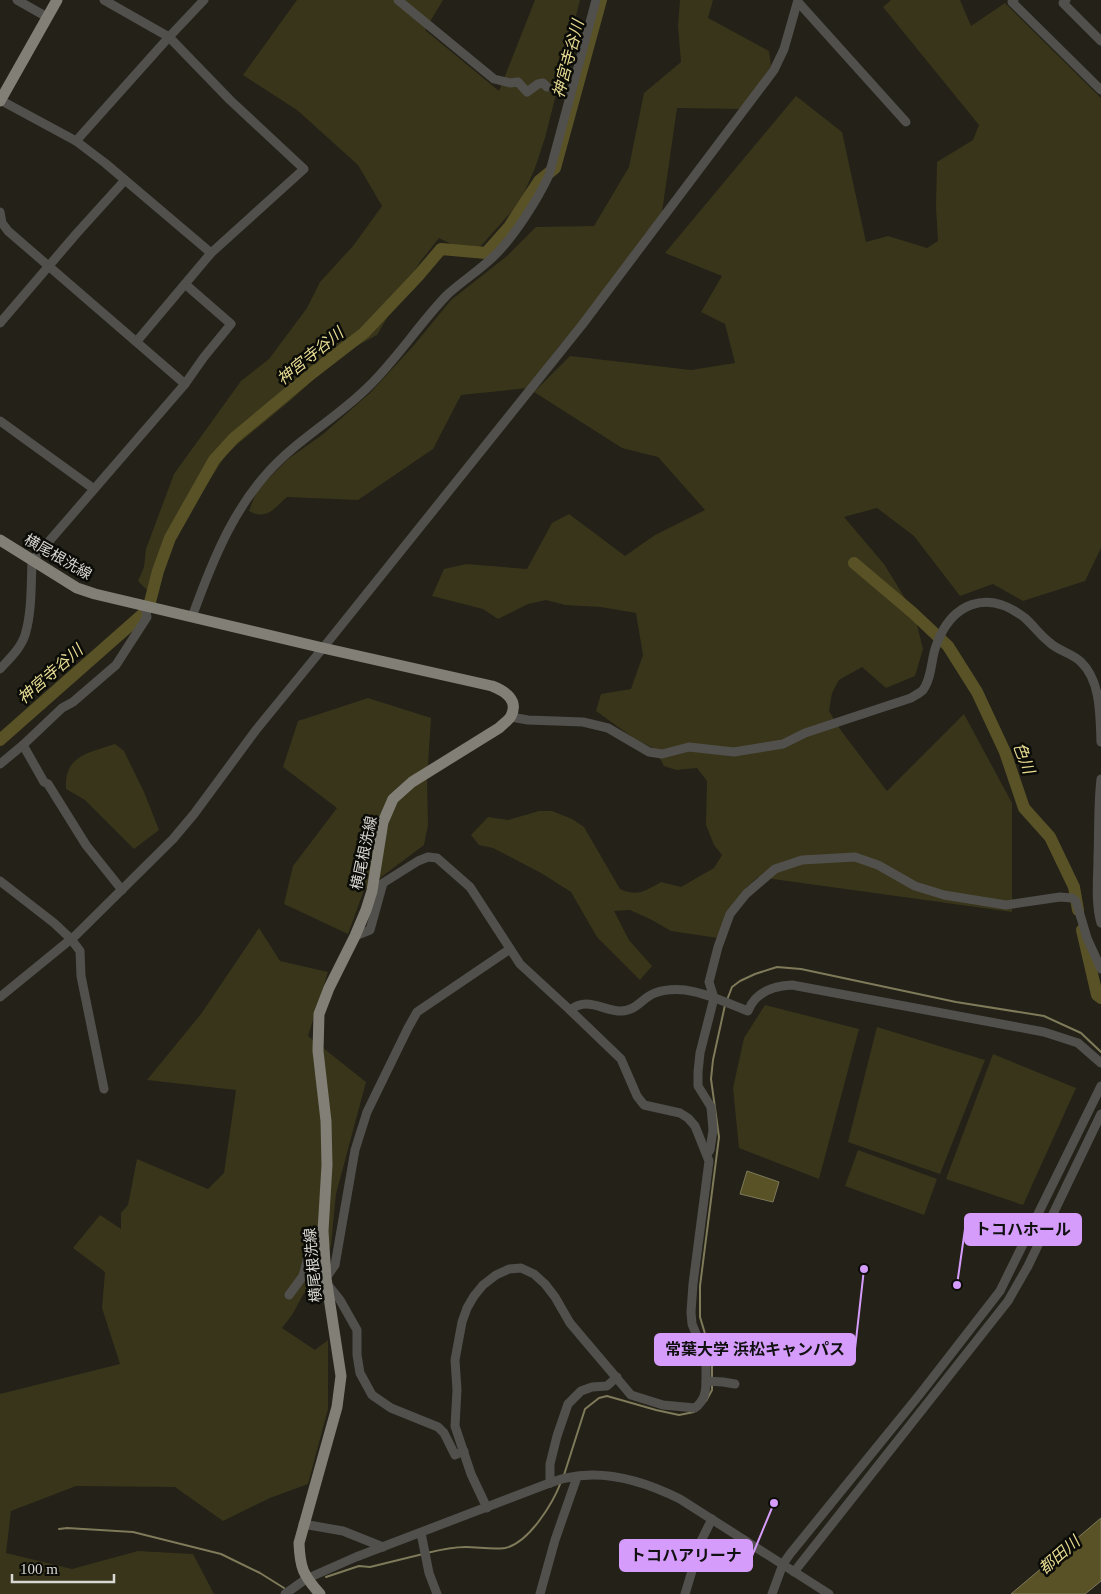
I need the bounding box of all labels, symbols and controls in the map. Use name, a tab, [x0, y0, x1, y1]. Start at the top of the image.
water label: 神宮寺谷川	[549, 16, 587, 100]
water label: 神宮寺谷川	[274, 323, 348, 388]
street label: 横尾根洗線	[22, 531, 94, 583]
water label: 神宮寺谷川	[14, 640, 87, 707]
water label: 色川	[1010, 740, 1038, 778]
street label: 横尾根洗線	[348, 815, 380, 891]
callout: トコハホール	[965, 1214, 1081, 1245]
text: トコハホール	[975, 1221, 1071, 1238]
street label: 横尾根洗線	[302, 1227, 324, 1303]
callout: 常葉大学 浜松キャンパス	[655, 1334, 855, 1365]
text: 常葉大学 浜松キャンパス	[665, 1341, 845, 1358]
water label: 都田川	[1035, 1532, 1084, 1577]
callout: トコハアリーナ	[620, 1540, 752, 1571]
text: トコハアリーナ	[630, 1547, 742, 1564]
scale bar	[12, 1552, 115, 1584]
text: 100 m	[20, 1561, 58, 1577]

